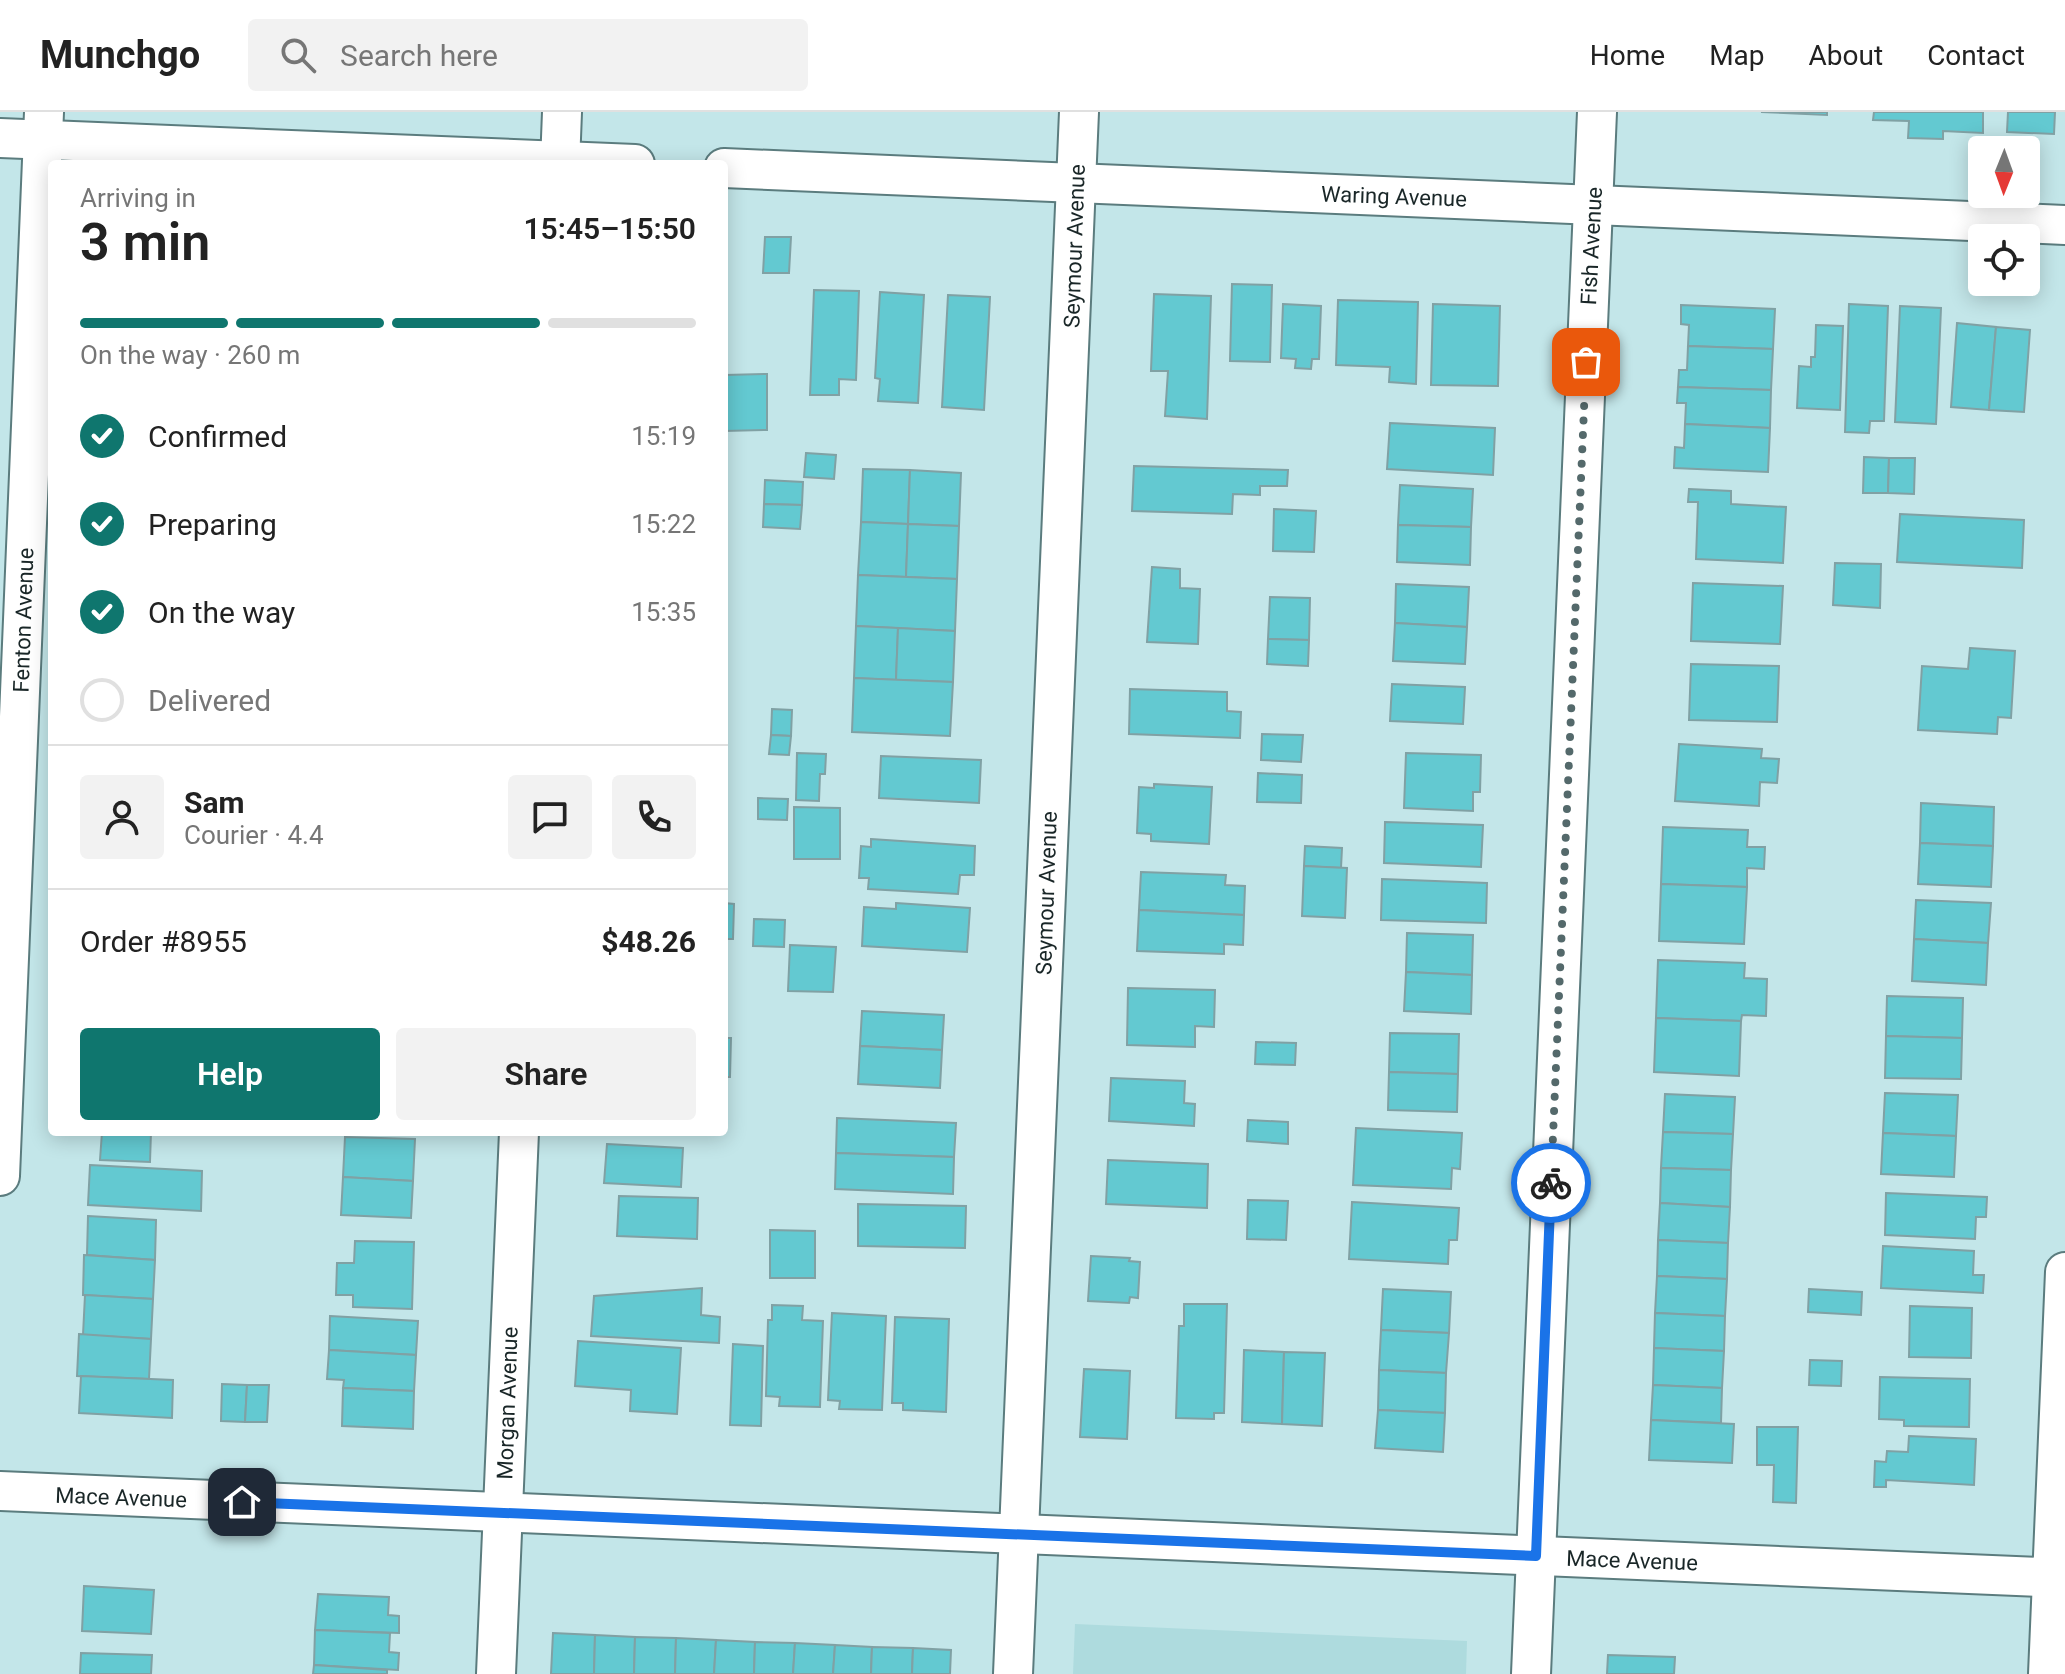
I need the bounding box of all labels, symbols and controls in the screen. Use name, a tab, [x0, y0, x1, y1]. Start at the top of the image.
search box	[248, 19, 808, 91]
text: Munchgo	[40, 33, 200, 77]
icon: search	[276, 33, 320, 77]
text: Search here	[340, 38, 498, 73]
text: Home	[1590, 39, 1665, 72]
text: Map	[1709, 39, 1765, 72]
text: About	[1809, 39, 1883, 72]
text: Contact	[1927, 39, 2025, 72]
north arrow	[1968, 136, 2040, 208]
map controls	[1968, 136, 2040, 296]
street label: Seymour Avenue	[1059, 164, 1090, 328]
street label: Waring Avenue	[1321, 181, 1467, 212]
text: Arriving in	[80, 183, 196, 213]
street label: Fish Avenue	[1576, 186, 1607, 306]
text: 15:45–15:50	[523, 211, 696, 246]
text: 3 min	[80, 212, 210, 273]
button: locate	[1968, 224, 2040, 296]
pin	[1552, 328, 1620, 396]
text: On the way · 260 m	[80, 340, 300, 370]
icon: bag	[1564, 340, 1608, 384]
icon: check	[80, 414, 124, 458]
text: Confirmed	[148, 419, 287, 454]
text: 15:19	[631, 421, 696, 451]
icon: check	[80, 502, 124, 546]
text: Preparing	[148, 507, 277, 542]
text: 15:22	[631, 509, 696, 539]
street label: Fenton Avenue	[8, 547, 39, 693]
icon: check	[80, 590, 124, 634]
text: On the way	[148, 595, 295, 630]
text: 15:35	[631, 597, 696, 627]
text: Delivered	[148, 683, 271, 718]
button: person	[80, 775, 164, 859]
button: chat	[508, 775, 592, 859]
button: phone	[612, 775, 696, 859]
text: Sam	[184, 785, 245, 820]
street label: Seymour Avenue	[1031, 811, 1062, 975]
text: Courier · 4.4	[184, 820, 324, 850]
text: Order #8955	[80, 924, 247, 959]
text: $48.26	[601, 924, 696, 959]
button: Help	[80, 1028, 380, 1120]
button: Share	[396, 1028, 696, 1120]
courier	[1511, 1143, 1591, 1223]
icon: bike	[1529, 1161, 1573, 1205]
street label: Morgan Avenue	[492, 1326, 523, 1480]
pin	[208, 1468, 276, 1536]
icon: home	[220, 1480, 264, 1524]
street label: Mace Avenue	[55, 1483, 187, 1512]
street label: Mace Avenue	[1566, 1546, 1698, 1575]

